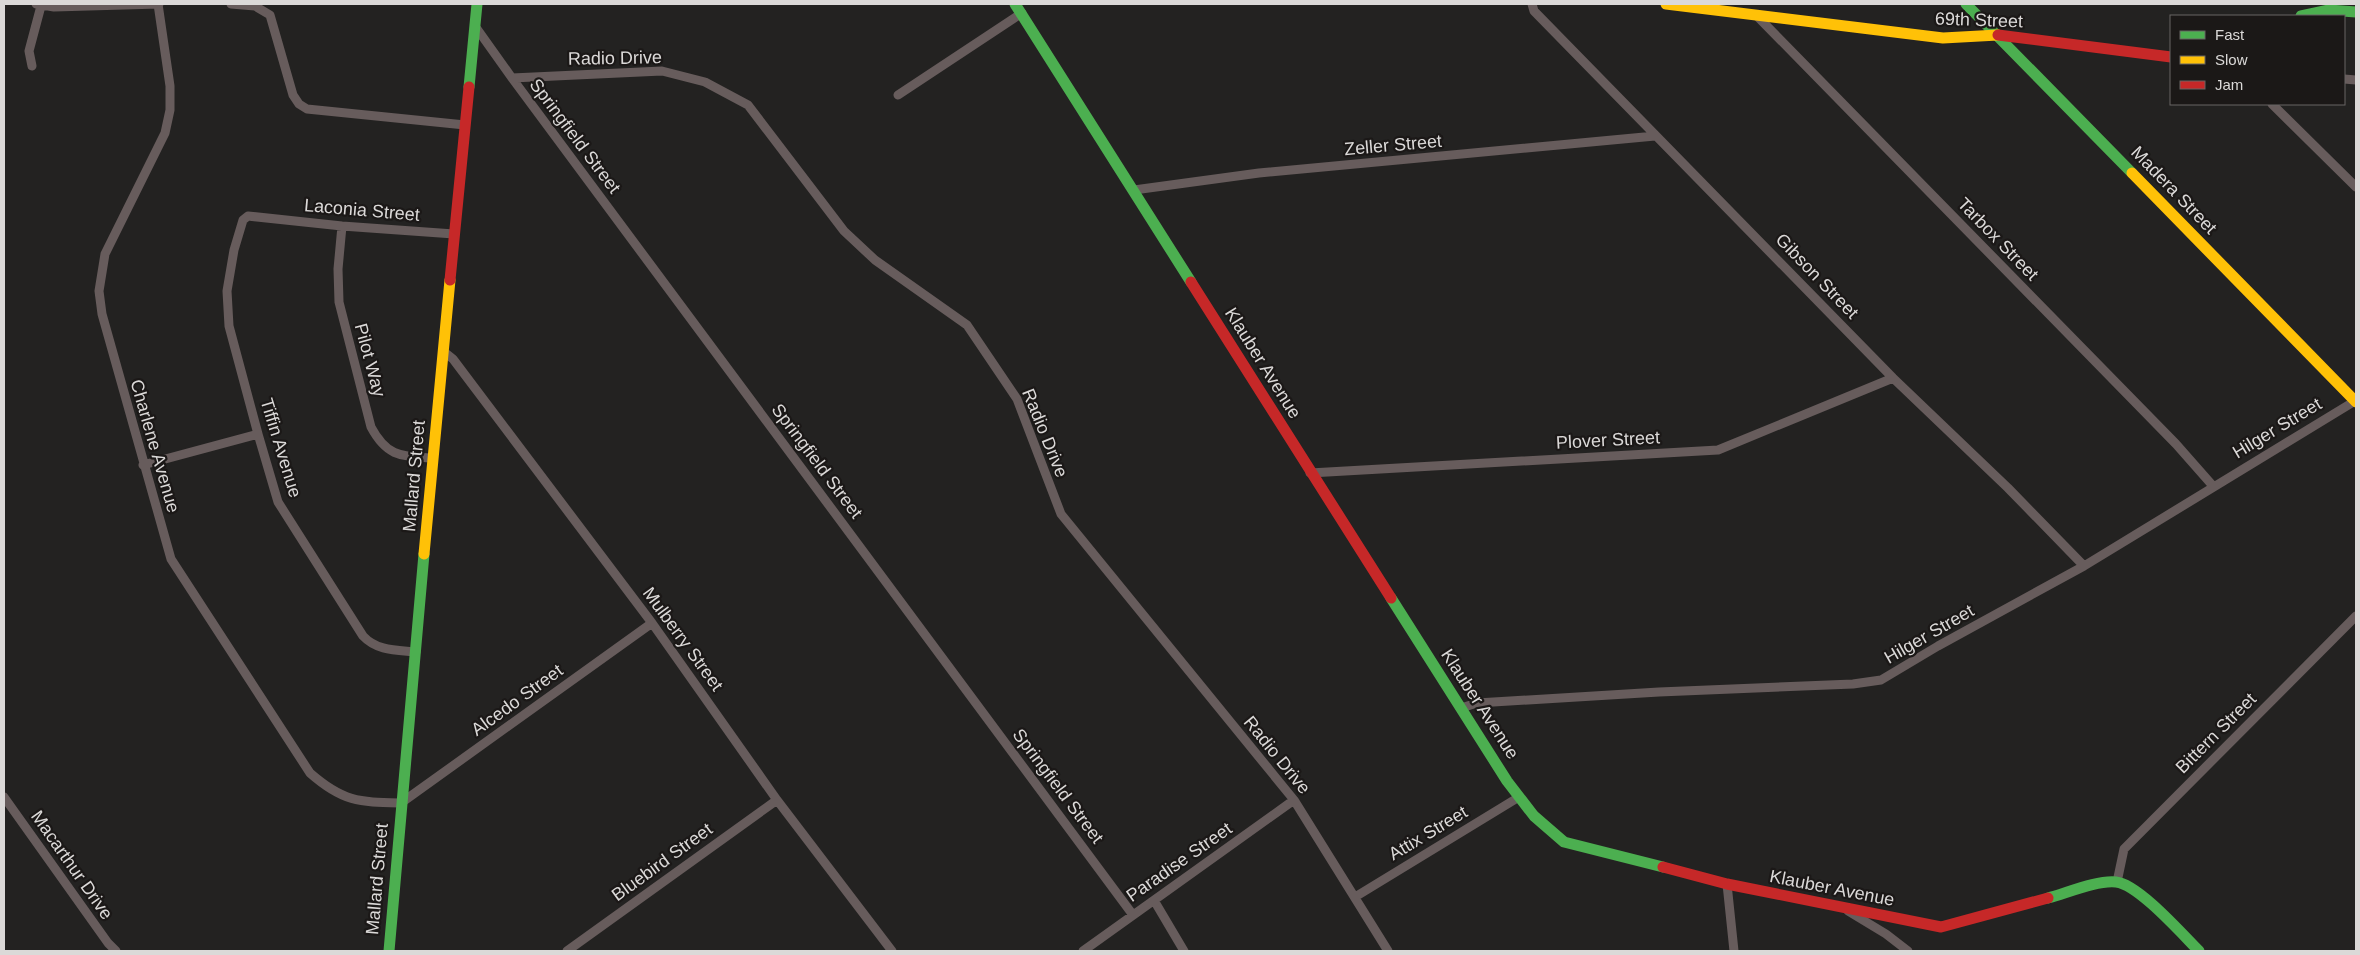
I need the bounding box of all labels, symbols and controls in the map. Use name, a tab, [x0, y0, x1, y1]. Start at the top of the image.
street label: 69th Street	[1935, 8, 2023, 32]
legend	[2170, 15, 2345, 105]
text: Fast	[2215, 26, 2245, 43]
street label: Radio Drive	[568, 47, 662, 69]
text: Slow	[2215, 51, 2248, 68]
street label: Springfield Street	[525, 75, 625, 197]
text: Jam	[2215, 76, 2243, 93]
street label: Zeller Street	[1343, 131, 1443, 159]
street label: Madera Street	[2127, 142, 2221, 238]
street label: Tarbox Street	[1954, 194, 2042, 284]
street label: Laconia Street	[303, 195, 421, 225]
street label: Gibson Street	[1772, 229, 1862, 323]
street label: Klauber Avenue	[1221, 304, 1305, 422]
street label: Pilot Way	[351, 321, 389, 399]
street label: Charlene Avenue	[126, 377, 184, 515]
street label: Radio Drive	[1018, 386, 1072, 480]
street label: Hilger Street	[2229, 394, 2325, 462]
street label: Tiffin Avenue	[256, 396, 306, 500]
street label: Springfield Street	[767, 400, 867, 522]
street label: Mallard Street	[399, 419, 429, 533]
street label: Plover Street	[1556, 427, 1660, 453]
street label: Mulberry Street	[639, 583, 727, 695]
street label: Hilger Street	[1881, 600, 1977, 668]
street label: Klauber Avenue	[1437, 645, 1523, 763]
street label: Alcedo Street	[467, 660, 567, 740]
street label: Bittern Street	[2172, 689, 2260, 777]
street label: Radio Drive	[1240, 712, 1314, 798]
street label: Springfield Street	[1008, 725, 1108, 847]
street label: Attix Street	[1385, 802, 1471, 864]
street label: Macarthur Drive	[27, 807, 117, 923]
street label: Paradise Street	[1122, 818, 1236, 906]
street label: Bluebird Street	[608, 819, 716, 905]
street label: Mallard Street	[362, 822, 392, 936]
street label: Klauber Avenue	[1768, 866, 1896, 910]

